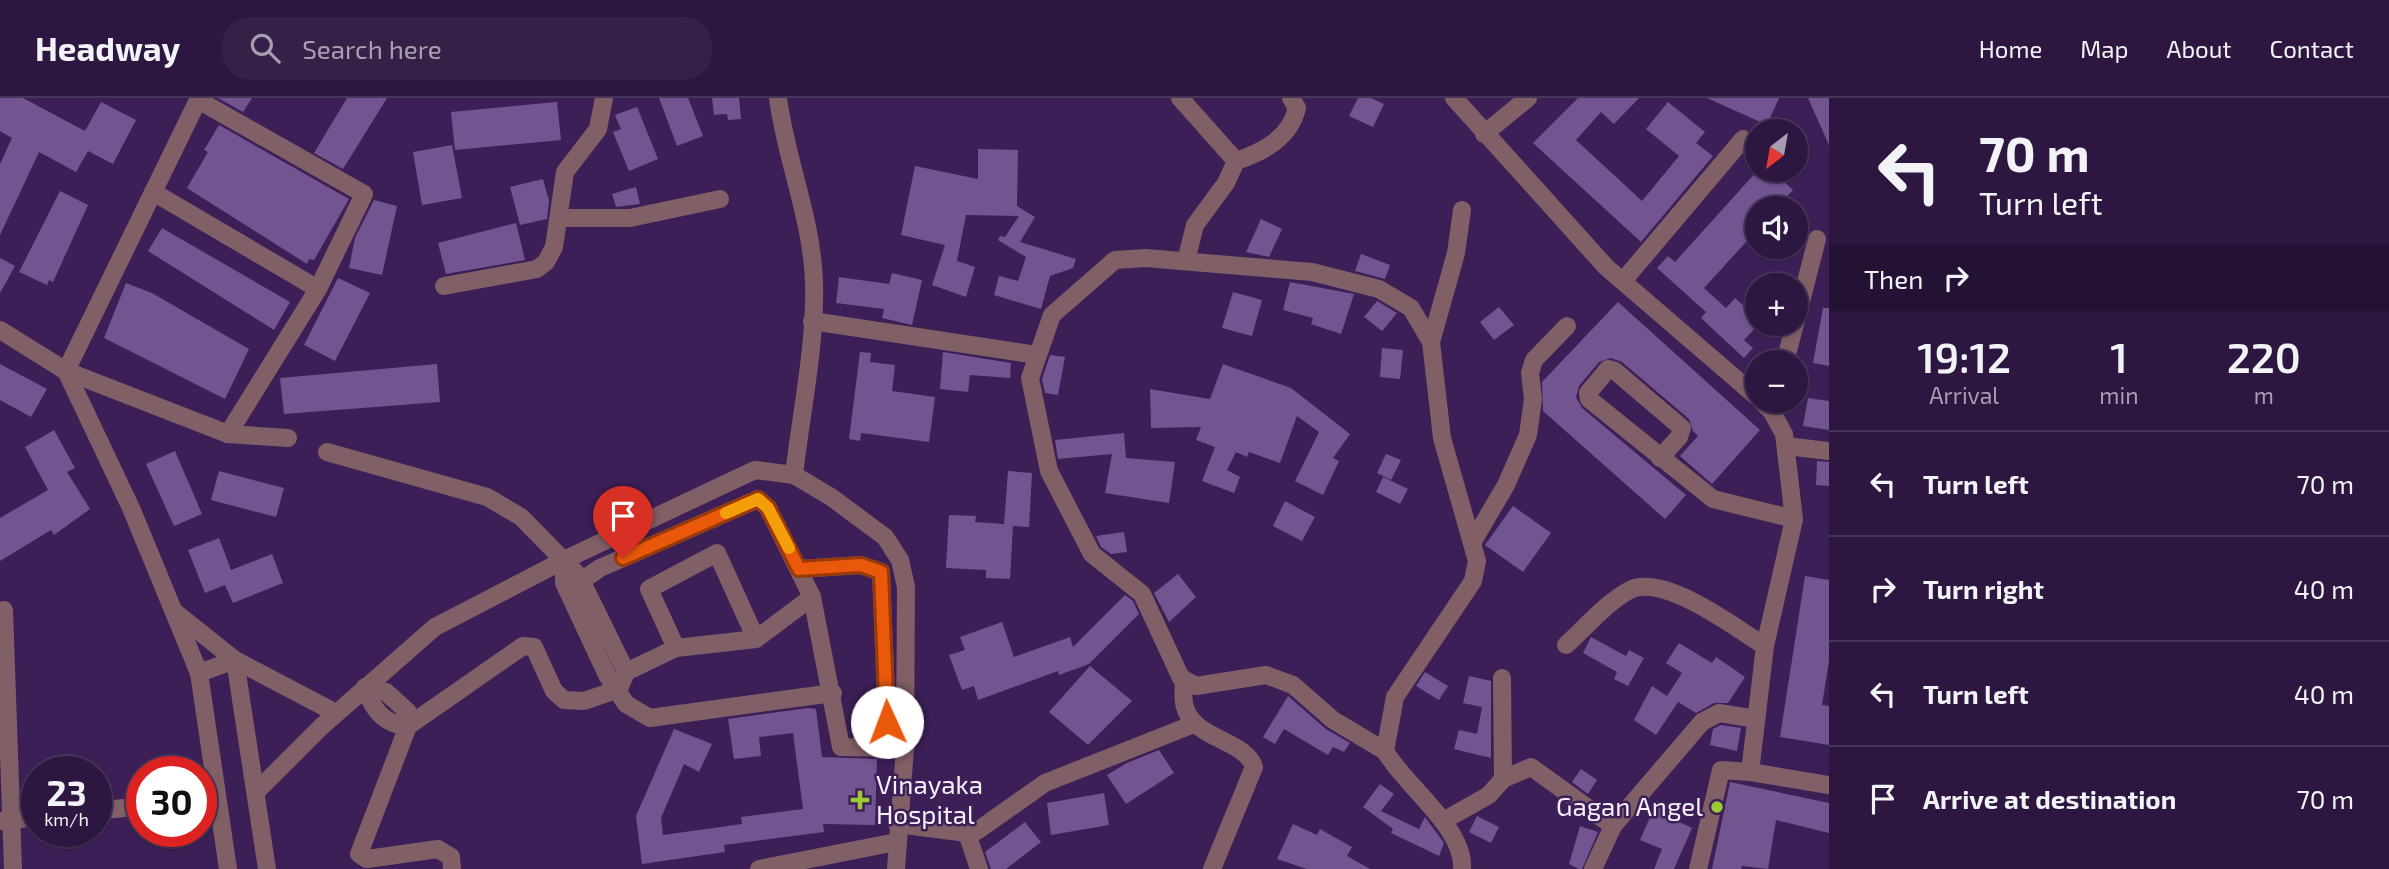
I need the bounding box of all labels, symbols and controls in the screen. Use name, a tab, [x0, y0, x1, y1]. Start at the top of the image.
search box	[222, 17, 712, 80]
text: Headway	[35, 28, 180, 68]
icon: search	[246, 29, 284, 67]
text: Search here	[302, 33, 442, 64]
text: Home	[1979, 34, 2042, 63]
text: Map	[2080, 34, 2128, 63]
text: About	[2166, 34, 2232, 63]
text: Contact	[2270, 34, 2354, 63]
north arrow	[1745, 119, 1808, 182]
map controls	[1745, 119, 1808, 413]
text: 70 m	[1979, 123, 2090, 182]
icon: left	[1864, 126, 1955, 217]
text: Turn left	[1979, 183, 2103, 221]
button: sound	[1745, 196, 1808, 259]
icon: right	[1937, 259, 1975, 297]
text: Then	[1864, 263, 1923, 294]
button: +	[1745, 273, 1808, 336]
text: 19:12	[1917, 331, 2011, 381]
text: 1	[2110, 331, 2128, 381]
text: 220	[2227, 331, 2301, 381]
button: −	[1745, 350, 1808, 413]
text: Arrival	[1929, 381, 1999, 409]
text: min	[2099, 381, 2139, 409]
text: m	[2254, 381, 2274, 409]
icon: left	[1864, 465, 1902, 503]
text: Turn left	[1923, 468, 2029, 499]
text: 70 m	[2296, 468, 2354, 499]
pin	[593, 486, 653, 558]
icon: arrive	[604, 497, 642, 535]
icon: right	[1864, 570, 1902, 608]
text: Turn right	[1923, 573, 2044, 604]
text: 40 m	[2294, 573, 2354, 604]
icon: left	[1864, 675, 1902, 713]
text: Turn left	[1923, 678, 2029, 709]
text: 40 m	[2294, 678, 2354, 709]
position arrow	[850, 685, 924, 759]
speed limit sign: 30	[126, 756, 217, 847]
place label: Vinayaka Hospital	[876, 768, 983, 829]
text: 23	[46, 771, 87, 813]
icon: arrive	[1864, 780, 1902, 818]
text: Arrive at destination	[1923, 783, 2176, 814]
text: 70 m	[2296, 783, 2354, 814]
marker: Vinayaka Hospital	[850, 790, 870, 810]
place label: Gagan Angel	[1556, 790, 1703, 821]
marker: Gagan Angel	[1709, 799, 1725, 815]
text: km/h	[44, 808, 89, 830]

